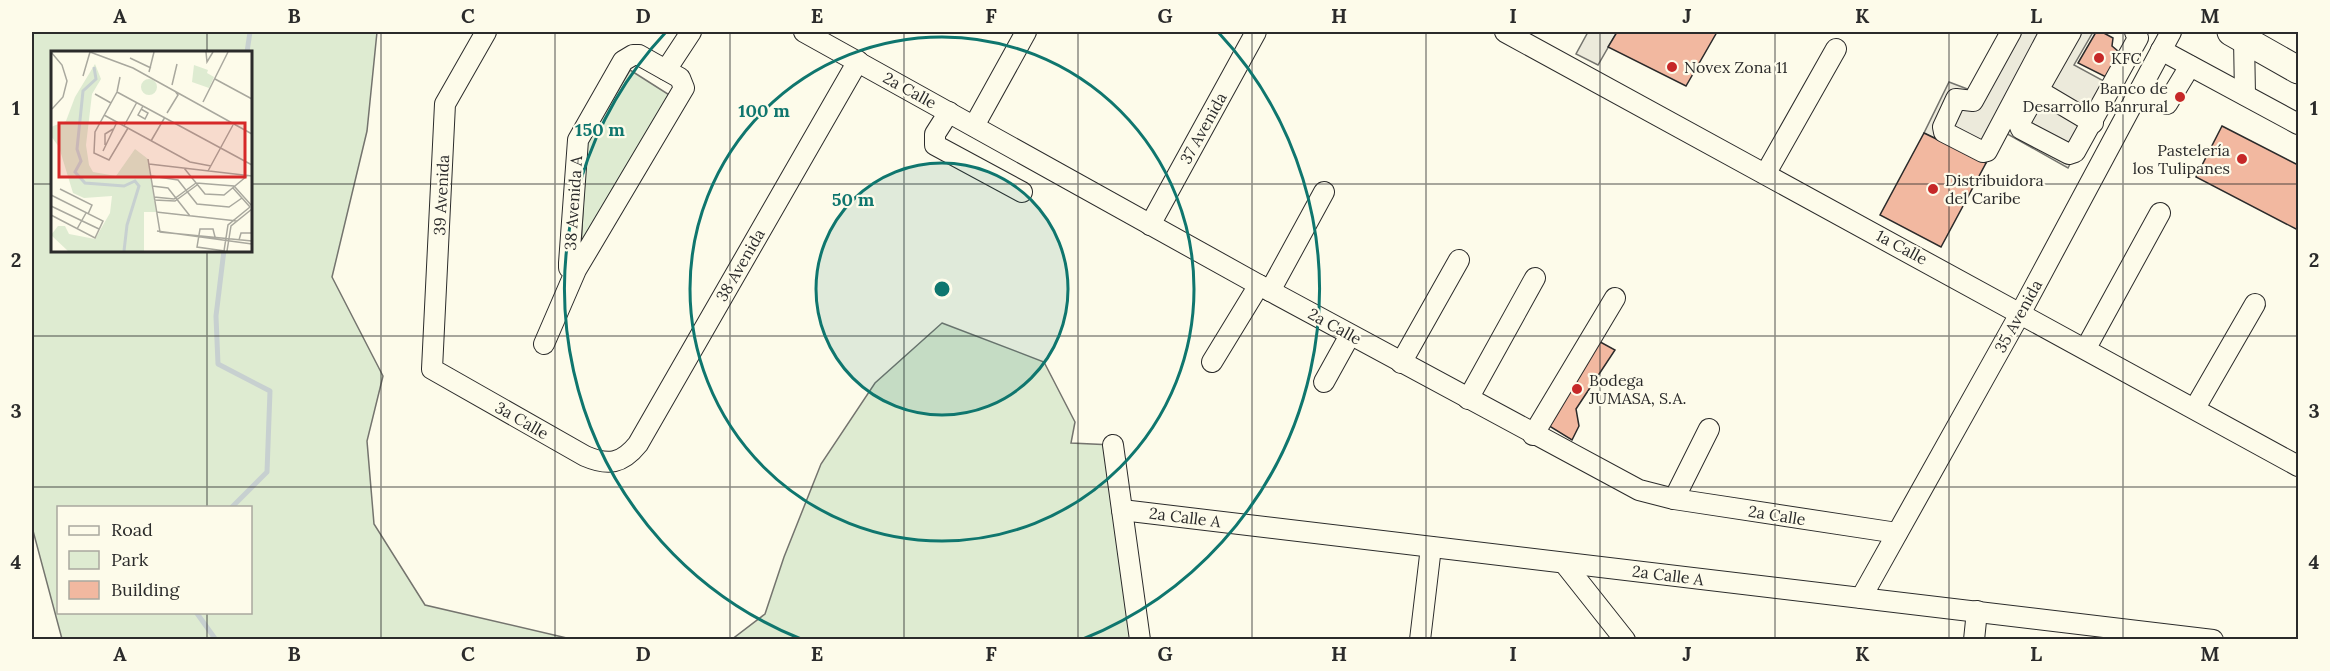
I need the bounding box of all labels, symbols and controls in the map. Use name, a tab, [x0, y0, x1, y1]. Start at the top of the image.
text: A	[113, 3, 127, 28]
text: B	[287, 3, 301, 28]
text: C	[461, 3, 475, 28]
text: D	[635, 3, 651, 28]
text: E	[811, 3, 823, 28]
text: F	[985, 3, 997, 28]
text: G	[1157, 3, 1173, 28]
text: H	[1331, 3, 1347, 28]
text: I	[1509, 3, 1517, 28]
text: J	[1682, 3, 1692, 28]
text: K	[1855, 3, 1870, 28]
text: L	[2030, 3, 2042, 28]
text: M	[2200, 3, 2220, 28]
place label: KFC	[2111, 48, 2142, 68]
inset map	[51, 51, 252, 252]
marker: KFC	[2092, 51, 2106, 65]
place label: Novex Zona 11	[1684, 57, 1788, 77]
marker: Novex Zona 11	[1665, 60, 1679, 74]
street label: 2a Calle	[880, 67, 940, 113]
place label: Banco de Desarrollo Banrural	[2023, 78, 2168, 116]
street label: 37 Avenida	[1175, 89, 1231, 167]
marker: Banco de Desarrollo Banrural	[2173, 90, 2187, 104]
text: 1	[12, 95, 20, 120]
text: 1	[2310, 95, 2318, 120]
text: 100 m	[738, 99, 790, 122]
text: 150 m	[575, 118, 625, 141]
place label: Pastelería los Tulipanes	[2133, 140, 2230, 178]
marker: Pastelería los Tulipanes	[2235, 152, 2249, 166]
street label: 39 Avenida	[429, 154, 453, 236]
street label: 38 Avenida A	[560, 154, 586, 251]
place label: Distribuidora del Caribe	[1945, 170, 2044, 208]
marker: Distribuidora del Caribe	[1926, 182, 1940, 196]
text: 50 m	[832, 188, 875, 211]
street label: 38 Avenida	[711, 225, 769, 305]
street label: 1a Calle	[1873, 225, 1931, 269]
text: 2	[11, 247, 21, 272]
text: 2	[2309, 247, 2319, 272]
street label: 35 Avenida	[1990, 276, 2046, 356]
centre of rings	[932, 279, 952, 299]
street label: 2a Calle	[1305, 303, 1365, 349]
place label: Bodega JUMASA, S.A.	[1588, 370, 1686, 408]
marker: Bodega JUMASA, S.A.	[1570, 382, 1584, 396]
street label: 3a Calle	[492, 397, 552, 443]
text: 3	[10, 398, 22, 423]
text: 3	[2308, 398, 2320, 423]
street label: 2a Calle	[1747, 501, 1807, 529]
street label: 2a Calle A	[1148, 503, 1223, 531]
legend	[57, 506, 252, 614]
text: Road	[111, 518, 153, 541]
text: Park	[111, 548, 149, 571]
text: 4	[11, 549, 22, 574]
text: 4	[2309, 549, 2320, 574]
street label: 2a Calle A	[1631, 561, 1706, 589]
text: Building	[111, 578, 181, 601]
text: A	[113, 641, 127, 666]
text: B	[287, 641, 301, 666]
text: C	[461, 641, 475, 666]
text: D	[635, 641, 651, 666]
text: E	[811, 641, 823, 666]
text: F	[985, 641, 997, 666]
text: G	[1157, 641, 1173, 666]
text: H	[1331, 641, 1347, 666]
text: I	[1509, 641, 1517, 666]
text: J	[1682, 641, 1692, 666]
text: K	[1855, 641, 1870, 666]
text: L	[2030, 641, 2042, 666]
text: M	[2200, 641, 2220, 666]

